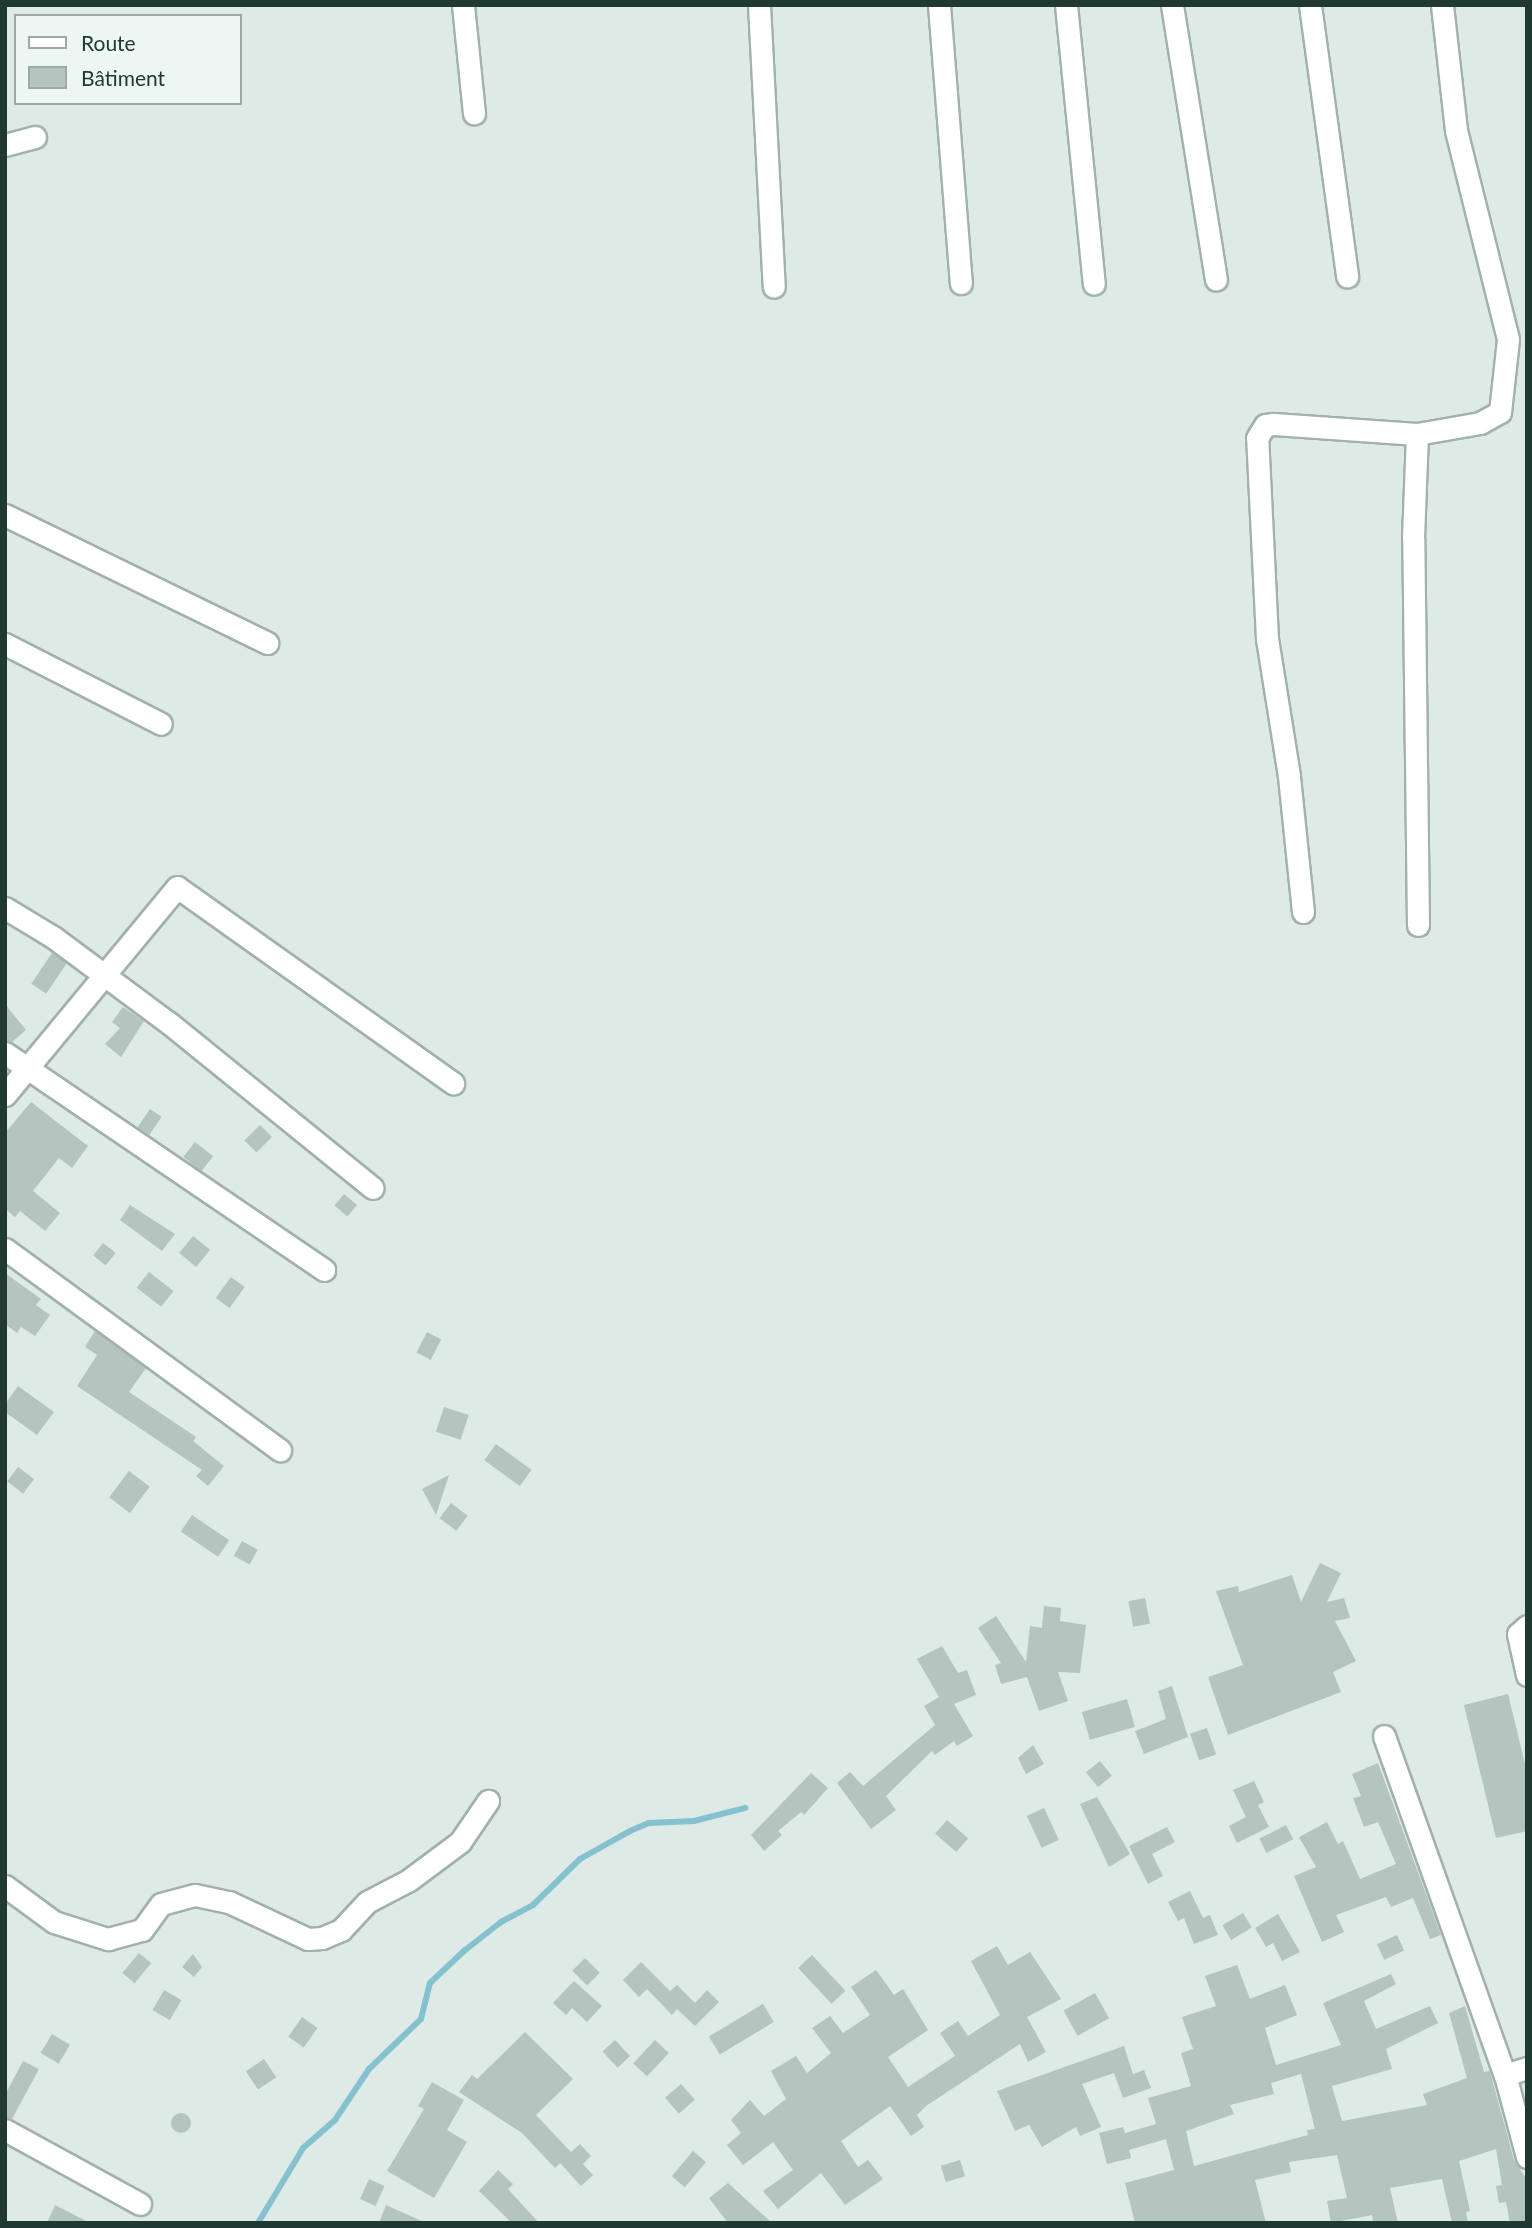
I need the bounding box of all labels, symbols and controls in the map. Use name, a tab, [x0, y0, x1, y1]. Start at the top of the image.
legend	[14, 14, 242, 105]
text: Route	[81, 30, 136, 55]
text: Bâtiment	[81, 65, 165, 90]

